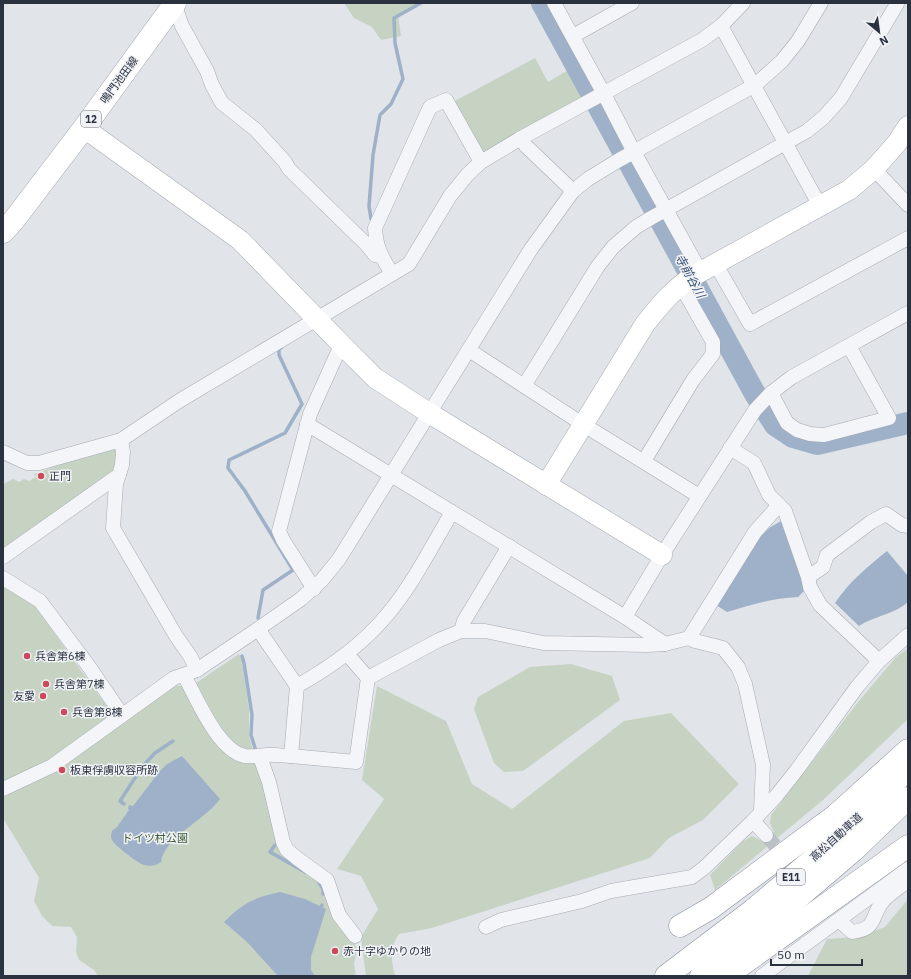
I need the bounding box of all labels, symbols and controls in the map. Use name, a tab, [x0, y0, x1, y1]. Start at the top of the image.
north arrow	[859, 12, 899, 52]
text: N	[877, 33, 891, 49]
street label: 鳴門池田線	[97, 54, 141, 106]
road number: 12	[81, 111, 101, 127]
water label: 寺前谷川	[672, 251, 710, 302]
place label: 正門	[49, 469, 71, 483]
marker: 正門	[36, 471, 46, 481]
place label: 兵舎第6棟	[35, 649, 86, 663]
marker: 兵舎第6棟	[22, 651, 32, 661]
place label: 兵舎第7棟	[54, 677, 105, 691]
marker: 兵舎第7棟	[41, 679, 51, 689]
place label: 友愛	[13, 689, 35, 703]
marker: 友愛	[38, 691, 48, 701]
place label: 兵舎第8棟	[72, 705, 123, 719]
marker: 兵舎第8棟	[59, 707, 69, 717]
place label: 板東俘虜収容所跡	[70, 763, 158, 777]
marker: 板東俘虜収容所跡	[57, 765, 67, 775]
street label: 高松自動車道	[807, 810, 865, 864]
park label: ドイツ村公園	[122, 831, 188, 845]
road number: E11	[777, 869, 805, 885]
scale bar	[771, 941, 862, 967]
place label: 赤十字ゆかりの地	[343, 944, 431, 958]
marker: 赤十字ゆかりの地	[330, 946, 340, 956]
text: 50 m	[777, 947, 805, 962]

